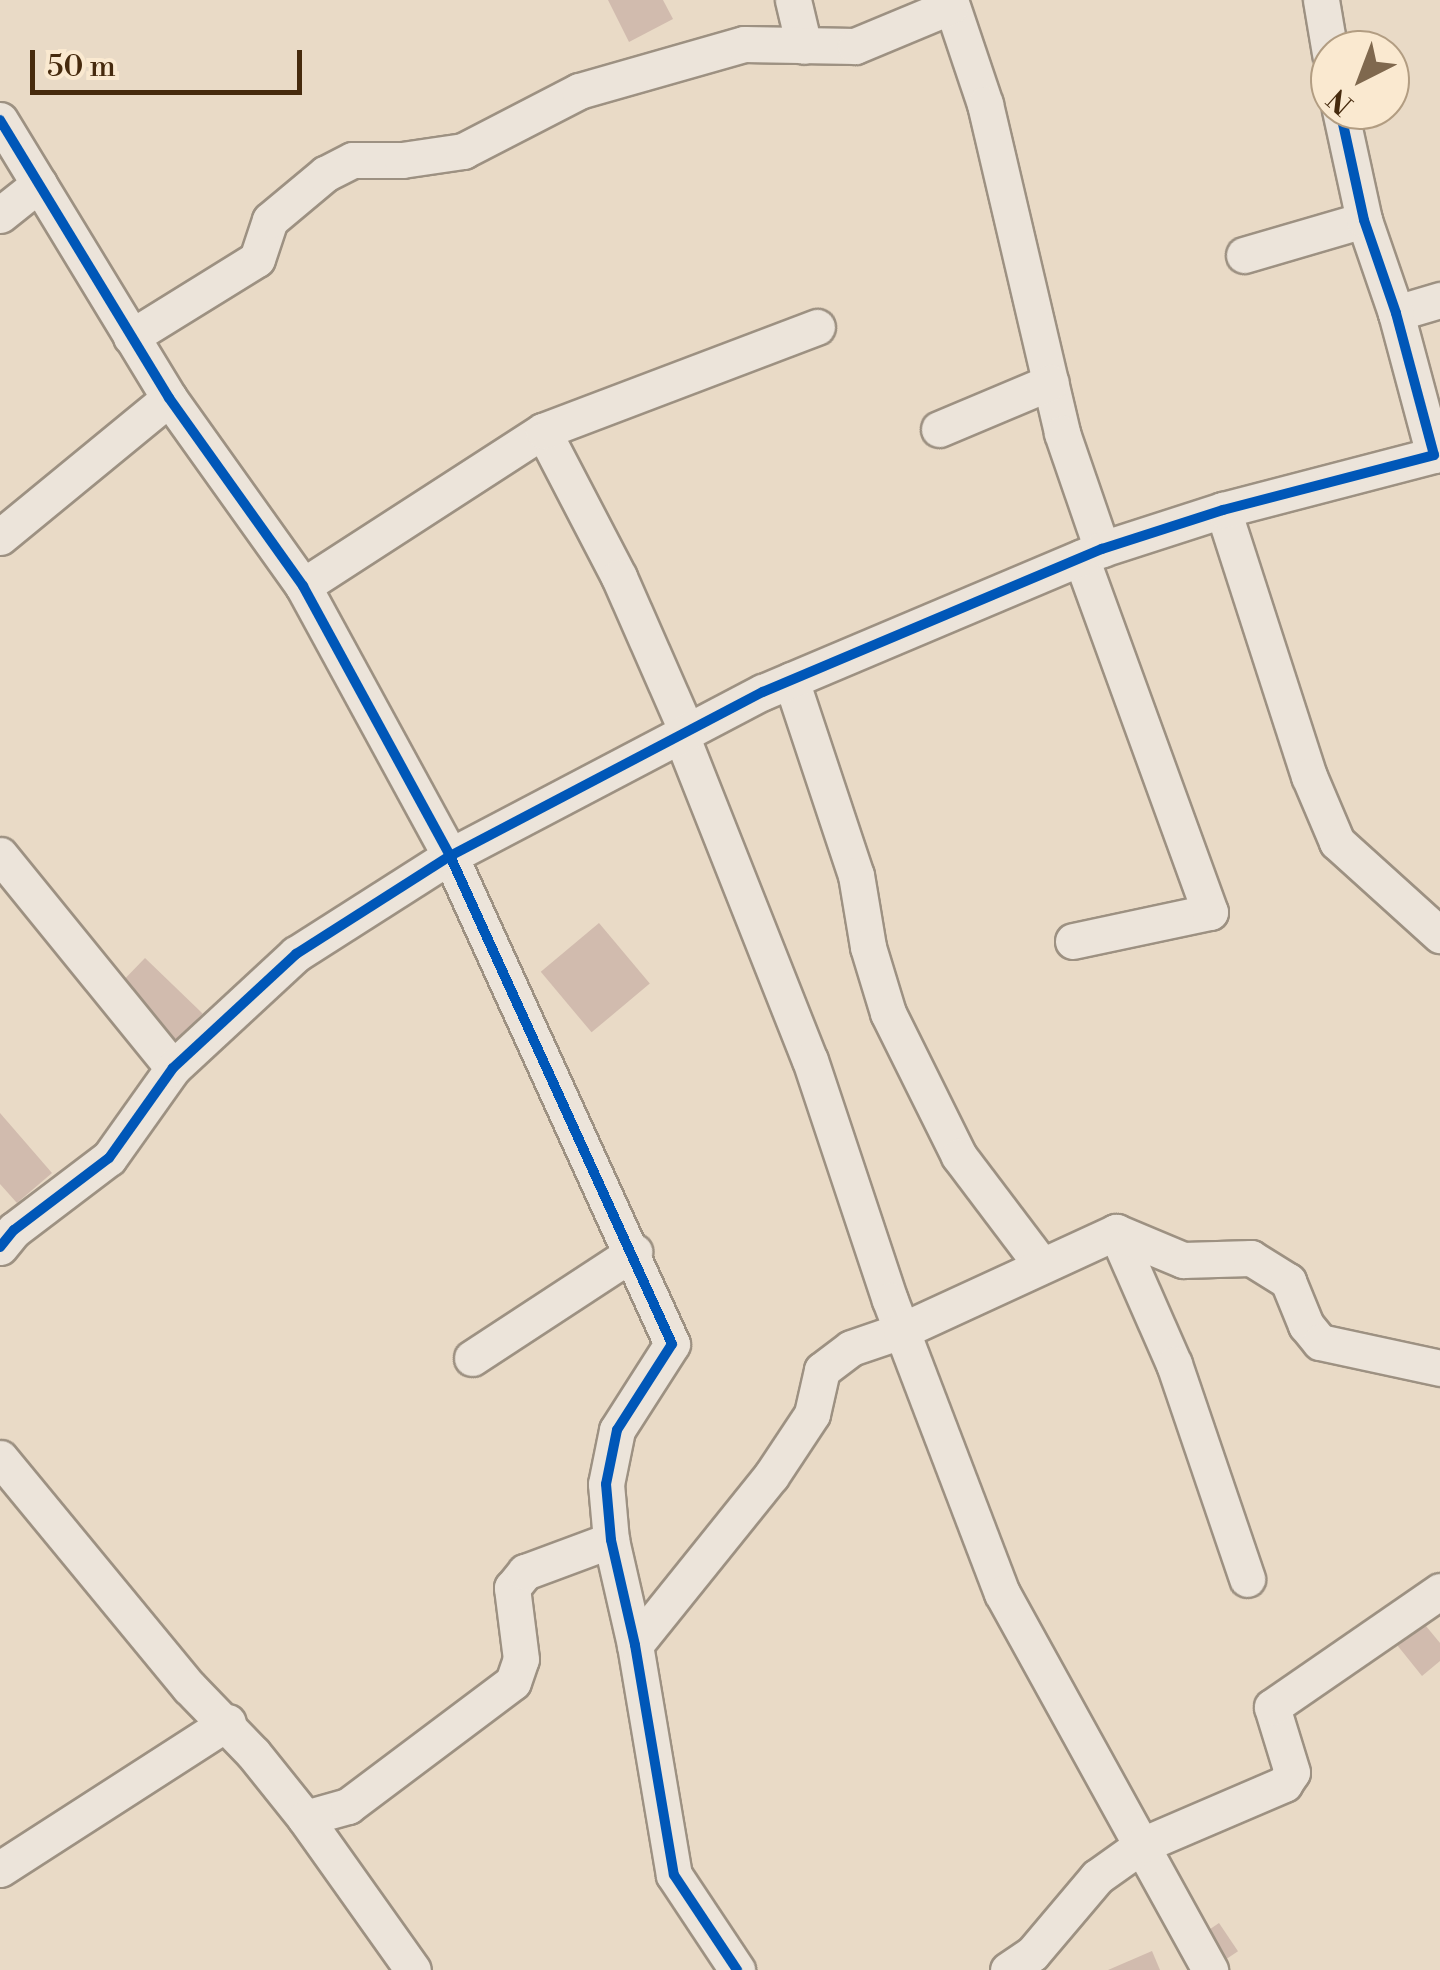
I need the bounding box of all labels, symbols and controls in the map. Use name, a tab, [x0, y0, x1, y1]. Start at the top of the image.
scale bar	[35, 30, 308, 92]
north arrow	[1310, 30, 1410, 130]
text: 50 m	[47, 48, 116, 86]
text: N	[1321, 81, 1361, 122]

